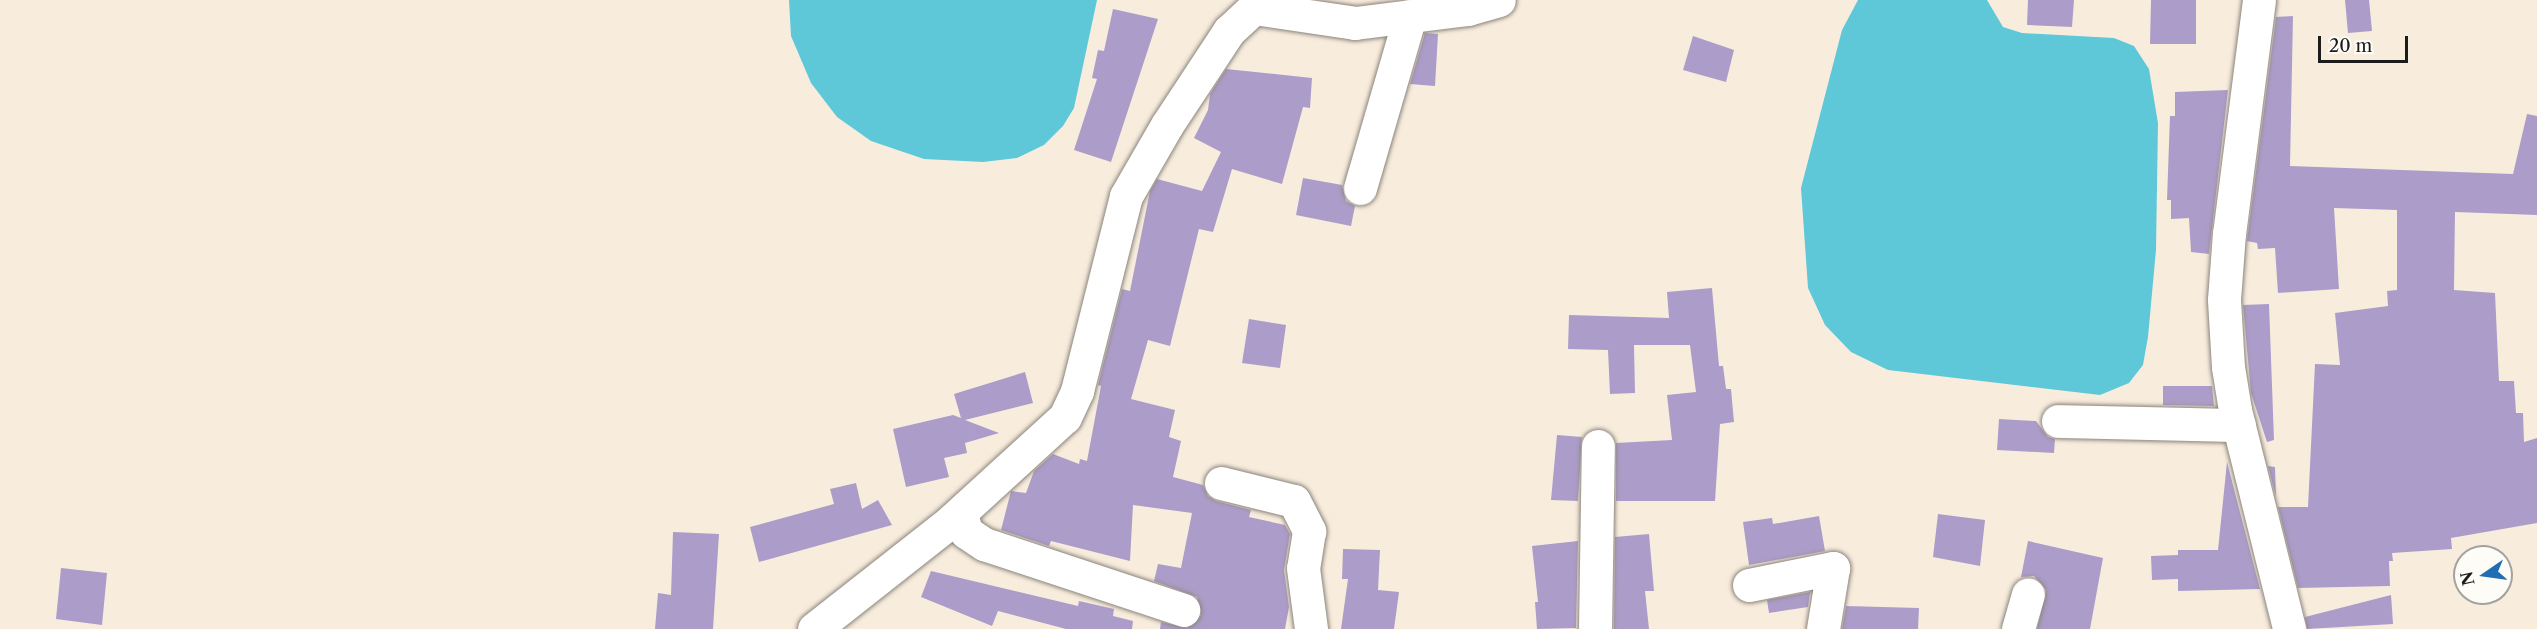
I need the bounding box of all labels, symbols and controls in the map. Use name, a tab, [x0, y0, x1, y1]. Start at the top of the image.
scale bar	[2321, 24, 2411, 62]
text: 20 m	[2329, 35, 2372, 57]
north arrow	[2453, 545, 2513, 605]
text: N	[2456, 570, 2479, 588]

